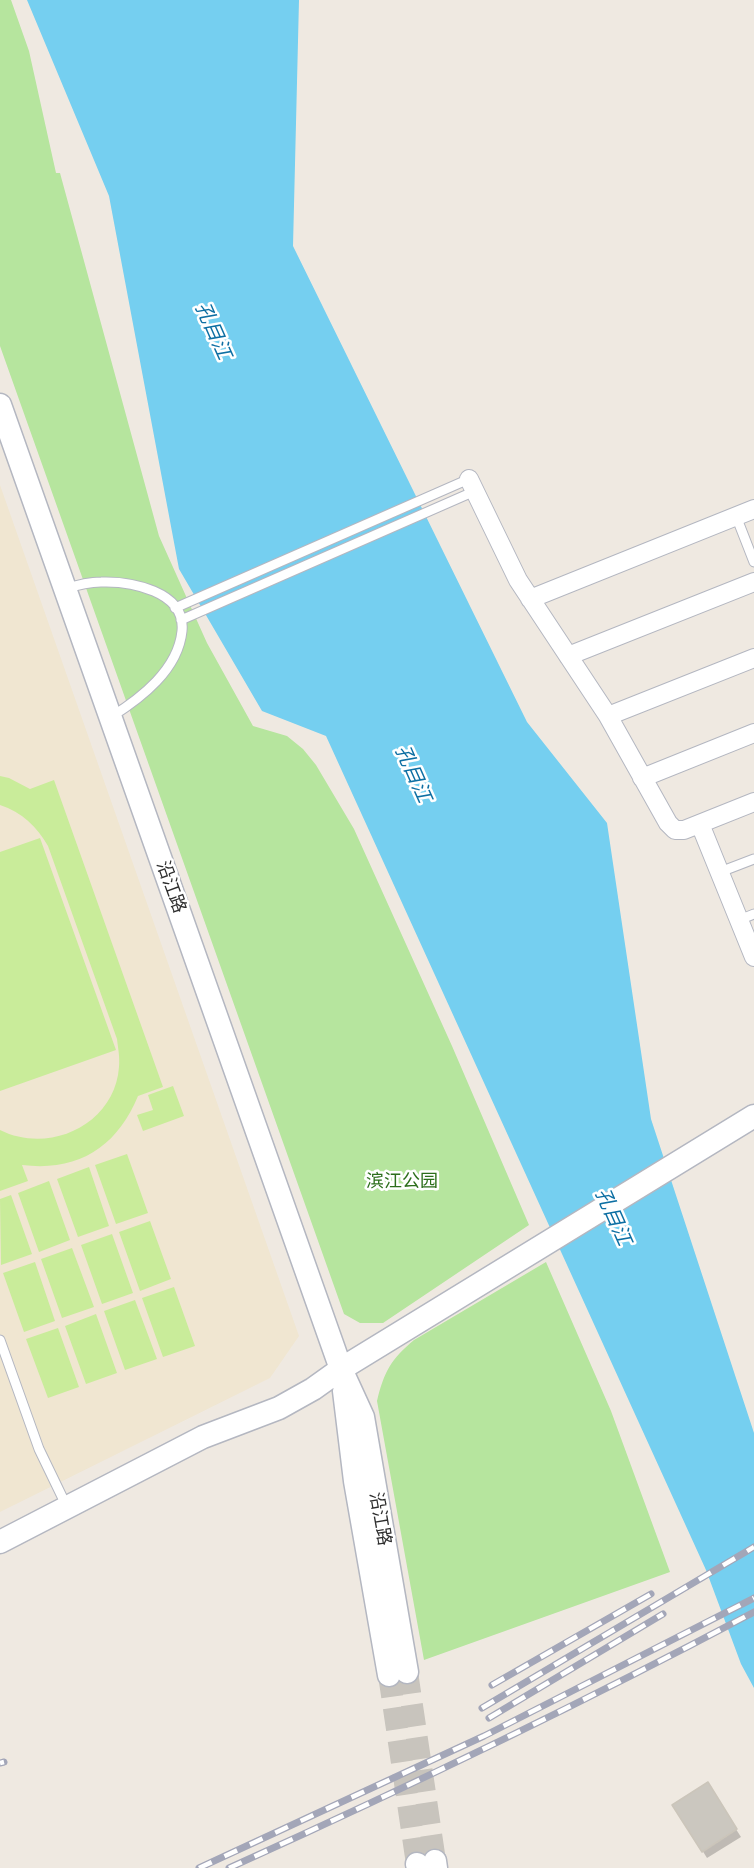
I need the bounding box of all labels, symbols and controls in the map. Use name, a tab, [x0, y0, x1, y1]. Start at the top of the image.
water label: 孔目江	[190, 299, 236, 363]
water label: 孔目江	[390, 742, 436, 806]
street label: 沿江路	[152, 858, 190, 916]
park label: 滨江公园	[366, 1171, 438, 1193]
water label: 孔目江	[590, 1185, 636, 1249]
street label: 沿江路	[365, 1491, 395, 1547]

